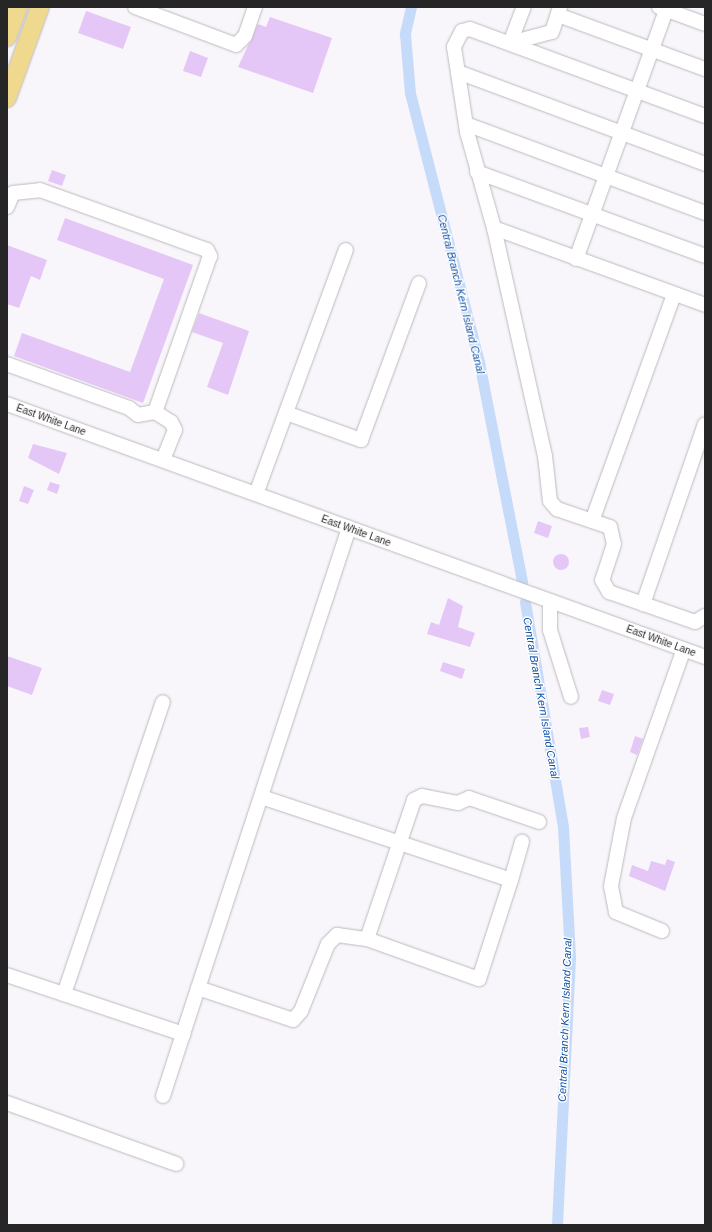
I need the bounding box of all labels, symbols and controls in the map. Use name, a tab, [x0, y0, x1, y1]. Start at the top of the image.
water label: Central Branch Kern Island Canal	[435, 213, 487, 375]
street label: East White Lane	[14, 402, 88, 438]
street label: East White Lane	[319, 513, 393, 549]
water label: Central Branch Kern Island Canal	[520, 616, 562, 780]
street label: East White Lane	[624, 623, 698, 659]
water label: Central Branch Kern Island Canal	[556, 938, 574, 1102]

